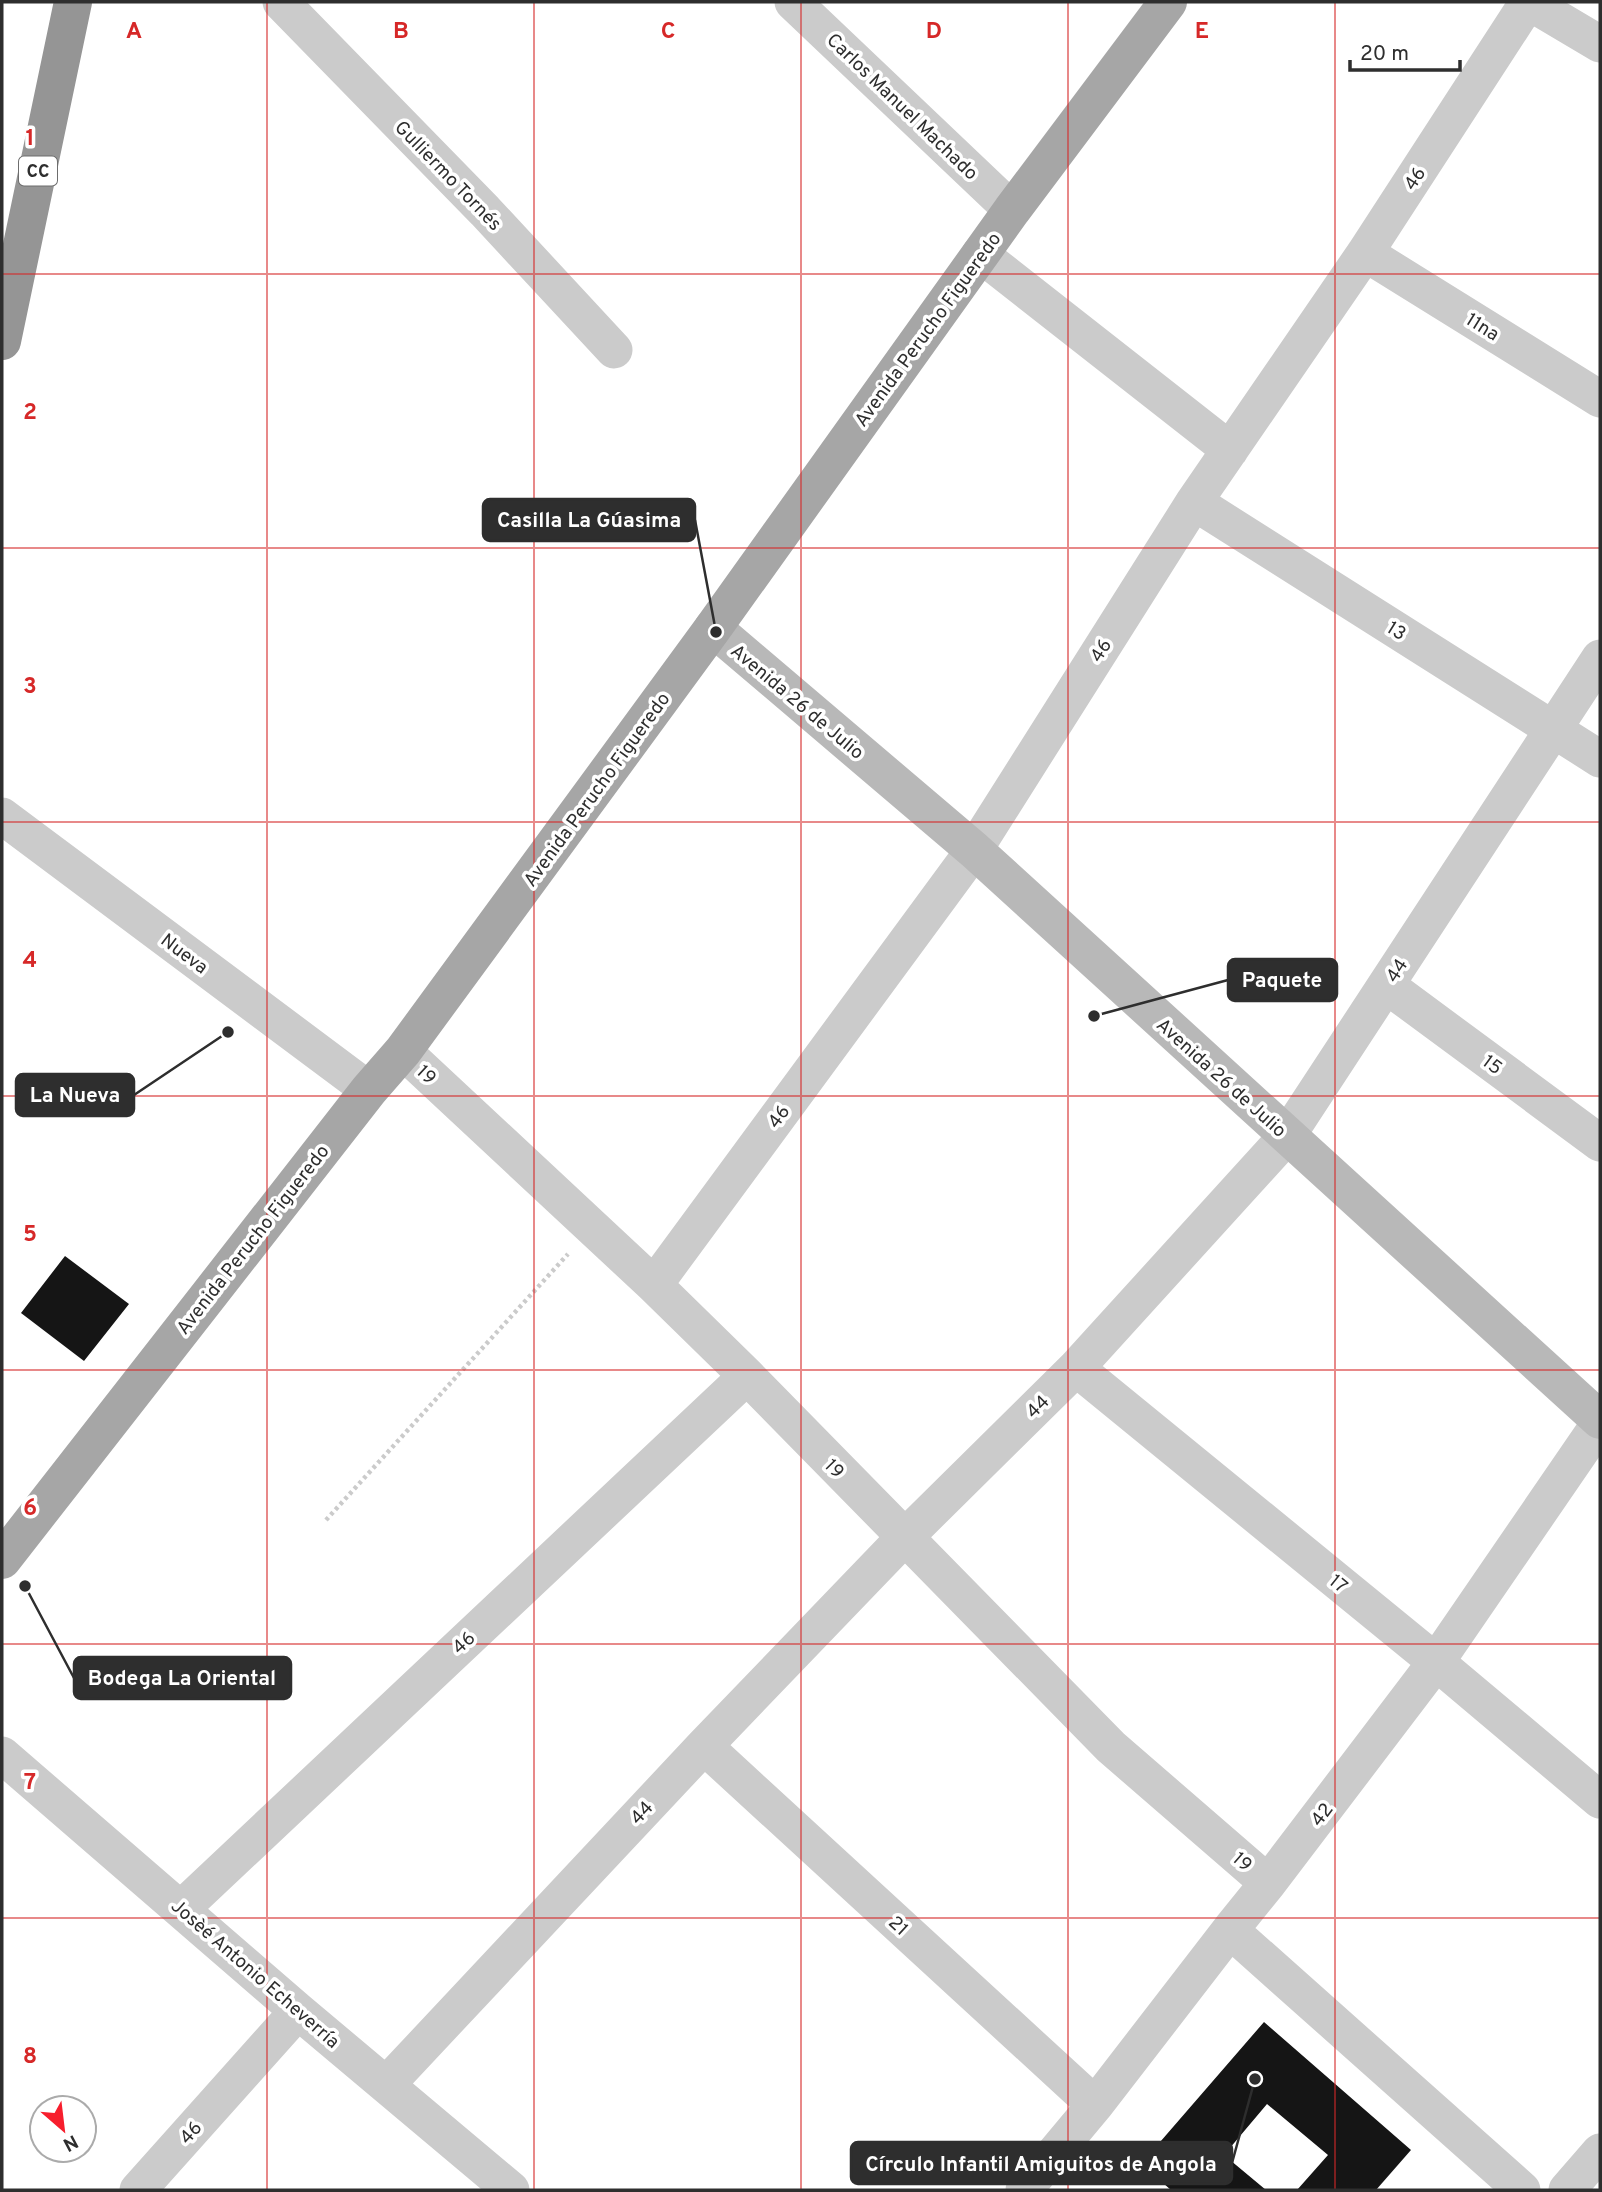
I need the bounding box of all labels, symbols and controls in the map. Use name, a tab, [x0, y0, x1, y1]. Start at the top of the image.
text: A	[126, 18, 142, 47]
text: B	[393, 18, 409, 47]
text: C	[661, 18, 675, 47]
text: D	[926, 18, 942, 47]
text: E	[1195, 18, 1209, 47]
scale bar	[1350, 28, 1460, 72]
street label: Carlos Manuel Machado	[821, 29, 982, 186]
text: 20 m	[1360, 41, 1409, 68]
street label: Gulliermo Tornés	[389, 116, 506, 237]
text: 1	[25, 125, 35, 154]
road number: CC	[19, 156, 57, 186]
street label: 46	[1399, 163, 1432, 195]
street label: Avenida Perucho Figueredo	[850, 228, 1007, 432]
street label: 11na	[1461, 308, 1503, 347]
text: 2	[23, 399, 37, 428]
callout: Casilla La Gúasima	[483, 499, 695, 541]
text: Casilla La Gúasima	[497, 508, 681, 535]
street label: 13	[1382, 617, 1410, 647]
street label: 46	[1085, 635, 1118, 667]
street label: Avenida 26 de Julio	[725, 640, 868, 765]
text: 3	[23, 673, 37, 702]
street label: Avenida Perucho Figueredo	[519, 688, 676, 892]
street label: Nueva	[155, 929, 212, 980]
text: 4	[23, 947, 37, 976]
street label: 44	[1381, 955, 1414, 988]
callout: Paquete	[1228, 959, 1337, 1001]
text: Paquete	[1242, 968, 1322, 995]
street label: Avenida 26 de Julio	[1151, 1014, 1291, 1143]
street label: 15	[1477, 1050, 1507, 1081]
street label: 19	[411, 1060, 441, 1091]
callout: La Nueva	[16, 1074, 134, 1116]
text: La Nueva	[30, 1083, 120, 1110]
street label: 46	[763, 1101, 796, 1134]
street label: Avenida Perucho Figueredo	[172, 1140, 335, 1340]
text: 5	[23, 1221, 37, 1250]
street label: 44	[1022, 1391, 1055, 1424]
street label: 19	[819, 1454, 849, 1484]
text: 6	[23, 1495, 37, 1524]
street label: 17	[1324, 1570, 1352, 1599]
street label: 46	[448, 1627, 481, 1660]
callout: Bodega La Oriental	[74, 1657, 291, 1699]
text: Bodega La Oriental	[88, 1666, 276, 1693]
text: 7	[24, 1769, 36, 1798]
street label: 44	[626, 1797, 659, 1830]
street label: 42	[1306, 1799, 1339, 1832]
street label: 19	[1227, 1847, 1257, 1878]
street label: Josèé Antonio Echeverría	[165, 1895, 344, 2054]
street label: 21	[883, 1911, 913, 1942]
text: 8	[23, 2043, 37, 2072]
north arrow	[28, 2094, 98, 2164]
street label: 46	[175, 2117, 208, 2150]
text: N	[58, 2128, 82, 2156]
callout: Círculo Infantil Amiguitos de Angola	[851, 2142, 1232, 2184]
text: Círculo Infantil Amiguitos de Angola	[865, 2152, 1217, 2179]

